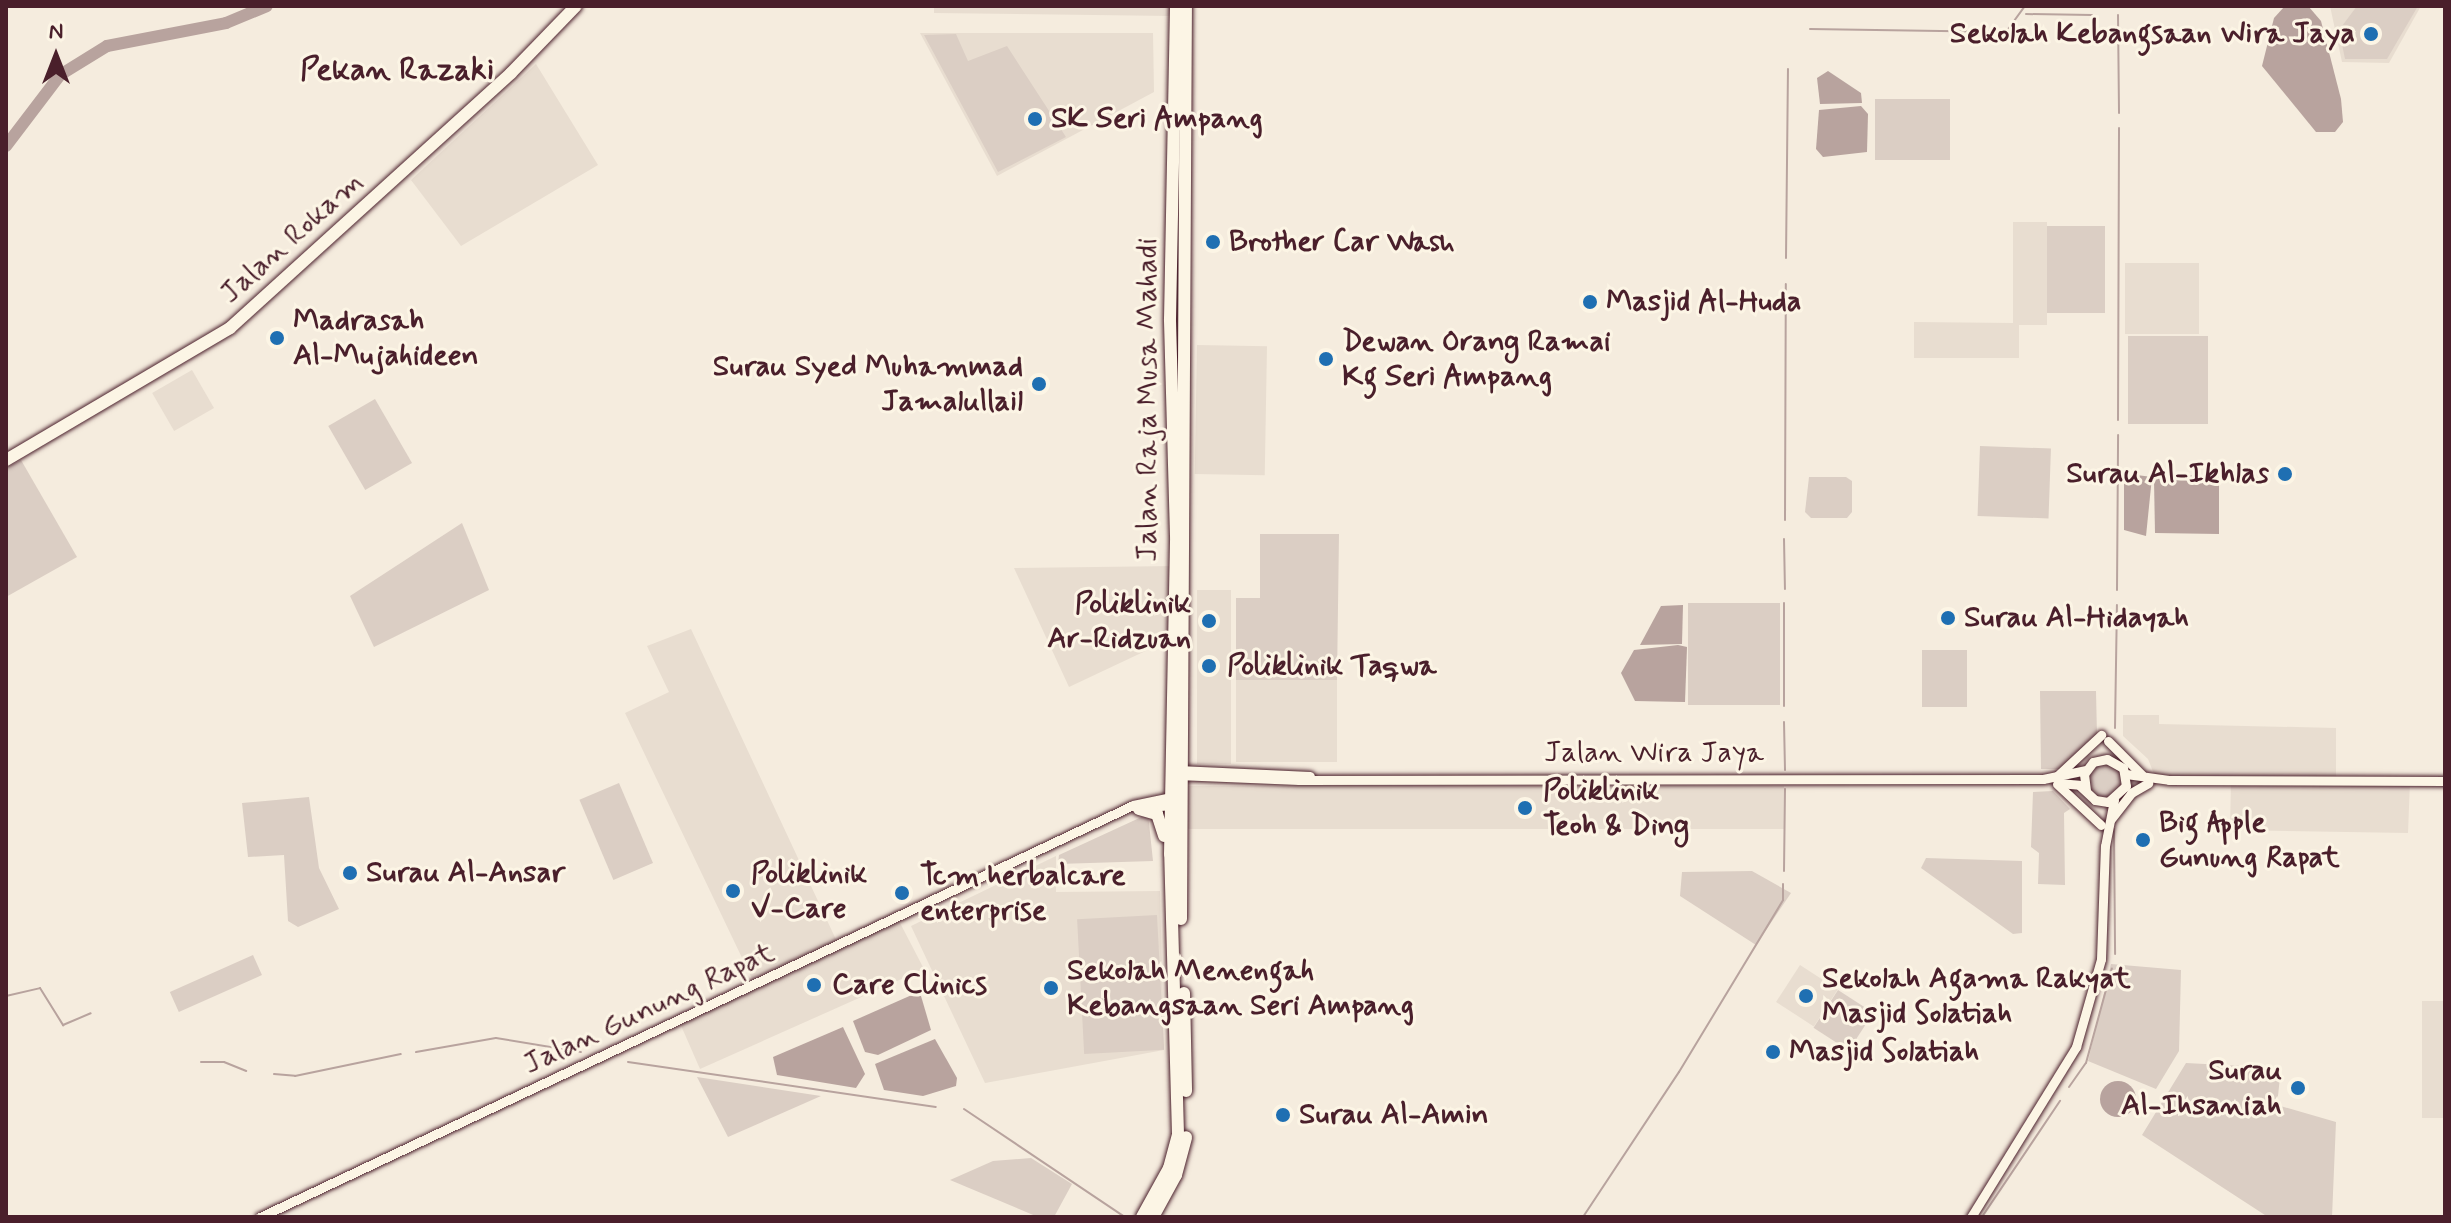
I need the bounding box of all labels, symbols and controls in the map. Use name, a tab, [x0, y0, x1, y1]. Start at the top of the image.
north arrow	[16, 16, 96, 96]
place label: Sekolah Kebangsaan Wira Jaya	[1934, 16, 2355, 52]
text: N	[49, 18, 63, 46]
marker: Sekolah Kebangsaan Wira Jaya	[2362, 25, 2380, 43]
district label: Pekan Razaki	[302, 51, 492, 89]
place label: SK Seri Ampang	[1051, 101, 1261, 137]
marker: SK Seri Ampang	[1026, 110, 1044, 128]
street label: Jalan Rokam	[213, 164, 371, 312]
place label: Brother Car Wash	[1229, 224, 1458, 260]
marker: Brother Car Wash	[1204, 233, 1222, 251]
street label: Jalan Raja Musa Mahadi	[1130, 238, 1166, 562]
place label: Masjid Al-Huda	[1606, 284, 1802, 320]
marker: Masjid Al-Huda	[1581, 293, 1599, 311]
place label: Madrasah Al-Mujahideen	[293, 303, 479, 374]
place label: Dewan Orang Ramai Kg Seri Ampang	[1342, 324, 1611, 394]
marker: Madrasah Al-Mujahideen	[268, 329, 286, 347]
place label: Surau Syed Muhammad Jamalullail	[710, 349, 1023, 420]
marker: Dewan Orang Ramai Kg Seri Ampang	[1317, 350, 1335, 368]
marker: Surau Syed Muhammad Jamalullail	[1030, 375, 1048, 393]
place label: Surau Al-Ikhlas	[2066, 456, 2269, 492]
marker: Surau Al-Ikhlas	[2276, 465, 2294, 483]
place label: Poliklinik Ar-Ridzuan	[1047, 586, 1191, 656]
place label: Surau Al-Hidayah	[1964, 600, 2189, 636]
marker: Surau Al-Hidayah	[1939, 609, 1957, 627]
marker: Poliklinik Ar-Ridzuan	[1198, 610, 1220, 632]
place label: Poliklinik Taqwa	[1227, 648, 1435, 684]
marker: Poliklinik Taqwa	[1198, 655, 1220, 677]
street label: Jalan Wira Jaya	[1545, 735, 1763, 771]
place label: Poliklinik Teoh & Ding	[1543, 773, 1689, 844]
marker: Poliklinik Teoh & Ding	[1514, 797, 1536, 819]
place label: Big Apple Gunung Rapat	[2159, 805, 2338, 876]
marker: Big Apple Gunung Rapat	[2134, 831, 2152, 849]
place label: Surau Al-Ansar	[366, 855, 565, 891]
place label: Poliklinik V-Care	[751, 856, 867, 926]
place label: Tcm herbalcare enterprise	[920, 858, 1126, 928]
marker: Surau Al-Ansar	[341, 864, 359, 882]
marker: Poliklinik V-Care	[722, 880, 744, 902]
marker: Tcm herbalcare enterprise	[891, 882, 913, 904]
street label: Jalan Gunung Rapat	[521, 937, 777, 1081]
place label: Sekolah Menengah Kebangsaan Seri Ampang	[1067, 953, 1415, 1024]
place label: Sekolah Agama Rakyat Masjid Solatiah	[1822, 961, 2126, 1032]
place label: Care Clinics	[832, 967, 989, 1003]
marker: Care Clinics	[803, 974, 825, 996]
marker: Sekolah Menengah Kebangsaan Seri Ampang	[1042, 979, 1060, 997]
marker: Sekolah Agama Rakyat Masjid Solatiah	[1797, 987, 1815, 1005]
place label: Masjid Solatiah	[1789, 1034, 1983, 1070]
marker: Masjid Solatiah	[1764, 1043, 1782, 1061]
place label: Surau Al-Ihsaniah	[2121, 1053, 2282, 1124]
marker: Surau Al-Ihsaniah	[2289, 1079, 2307, 1097]
place label: Surau Al-Amin	[1299, 1097, 1489, 1133]
marker: Surau Al-Amin	[1274, 1106, 1292, 1124]

